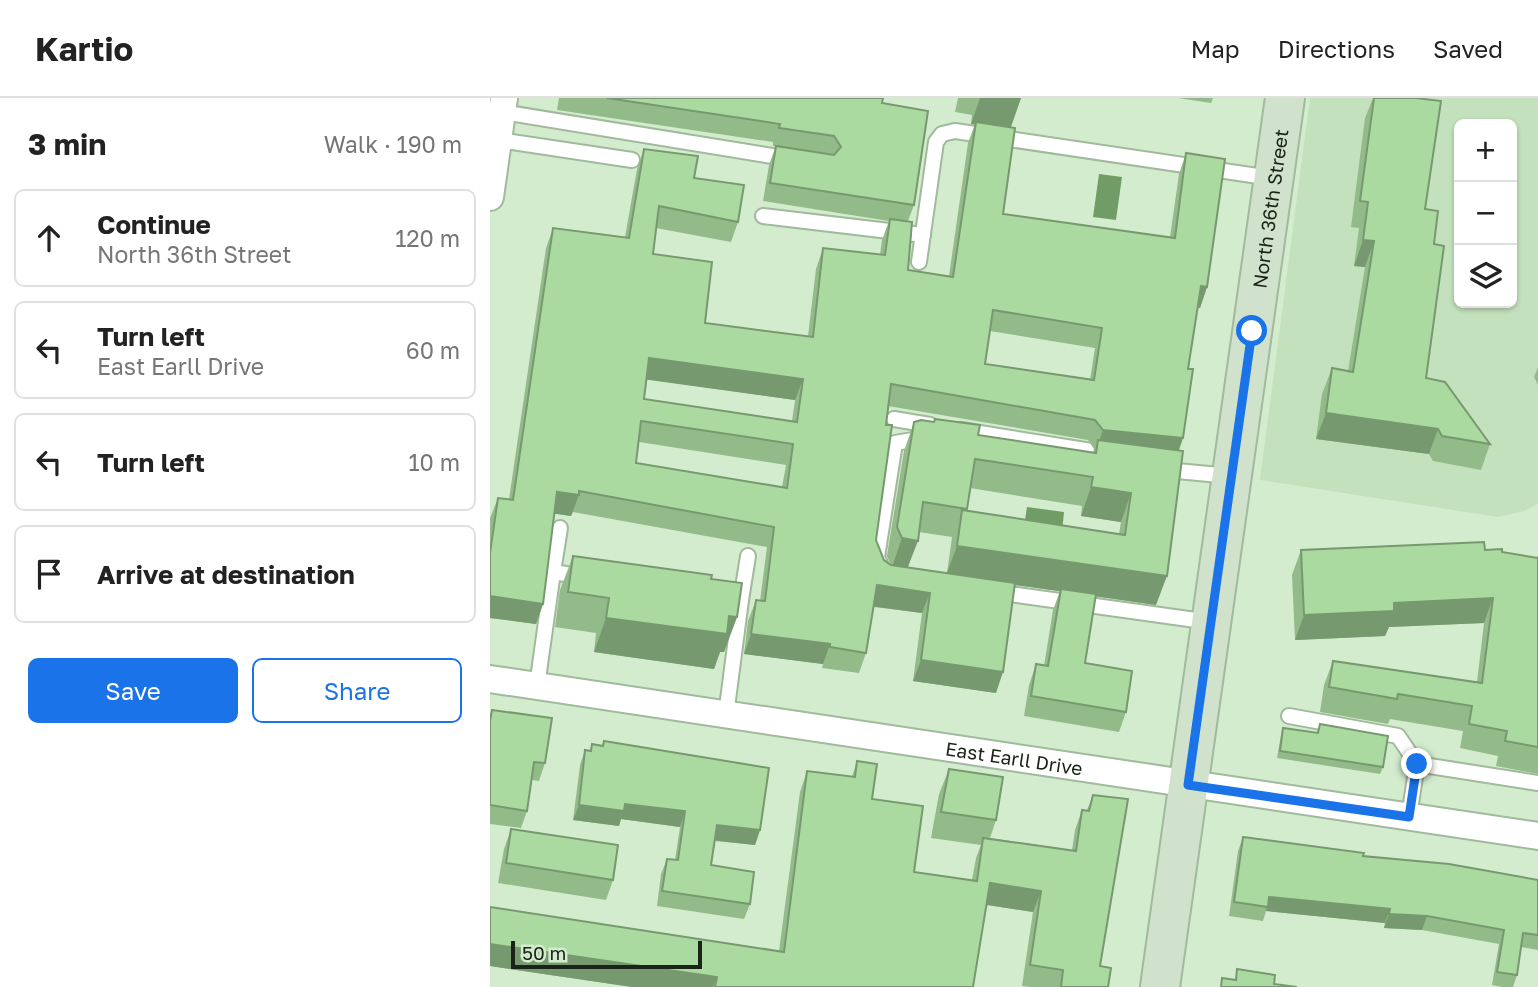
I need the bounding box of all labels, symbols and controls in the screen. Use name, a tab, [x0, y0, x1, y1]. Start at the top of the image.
text: Kartio	[35, 29, 133, 68]
text: Map	[1191, 34, 1240, 63]
text: Directions	[1278, 34, 1395, 63]
text: Saved	[1433, 34, 1503, 63]
map controls	[1454, 119, 1517, 308]
button: +	[1454, 119, 1517, 182]
text: 3 min	[28, 126, 106, 162]
street label: North 36th Street	[1247, 127, 1292, 290]
text: Walk · 190 m	[324, 130, 462, 158]
button: −	[1454, 182, 1517, 245]
text: Continue	[97, 209, 211, 240]
icon: ahead	[30, 219, 68, 257]
text: 120 m	[395, 224, 460, 252]
text: North 36th Street	[97, 240, 291, 268]
button: layers	[1454, 245, 1517, 308]
route start	[1236, 315, 1267, 346]
text: Turn left	[97, 321, 205, 352]
icon: left	[30, 331, 68, 369]
text: 60 m	[406, 336, 460, 364]
text: East Earll Drive	[97, 352, 264, 380]
icon: left	[30, 443, 68, 481]
text: Turn left	[97, 447, 205, 478]
text: 10 m	[408, 448, 460, 476]
icon: arrive	[30, 555, 68, 593]
text: Arrive at destination	[97, 559, 355, 590]
button: Save	[28, 658, 238, 723]
button: Share	[252, 658, 462, 723]
street label: East Earll Drive	[944, 736, 1084, 779]
route end	[1401, 748, 1432, 779]
scale bar	[511, 938, 702, 970]
text: 50 m	[522, 941, 566, 964]

